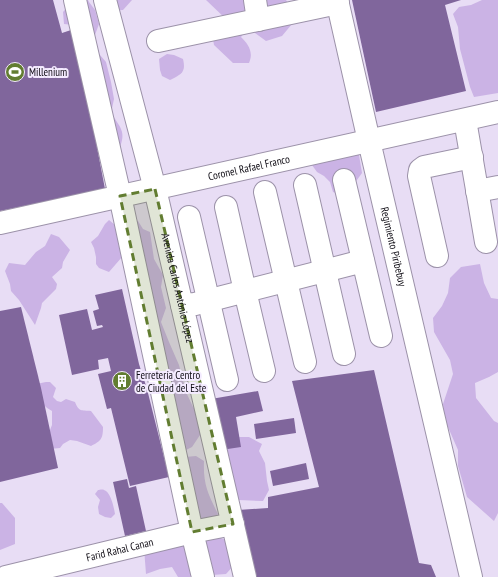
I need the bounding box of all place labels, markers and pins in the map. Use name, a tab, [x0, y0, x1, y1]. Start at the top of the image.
sports icon: Millenium	[4, 61, 26, 83]
place label: Millenium	[29, 65, 67, 79]
place label: Ferretería Centro de Ciudad del Este	[136, 368, 207, 395]
building icon: Ferretería Centro de Ciudad del Este	[111, 370, 133, 392]

